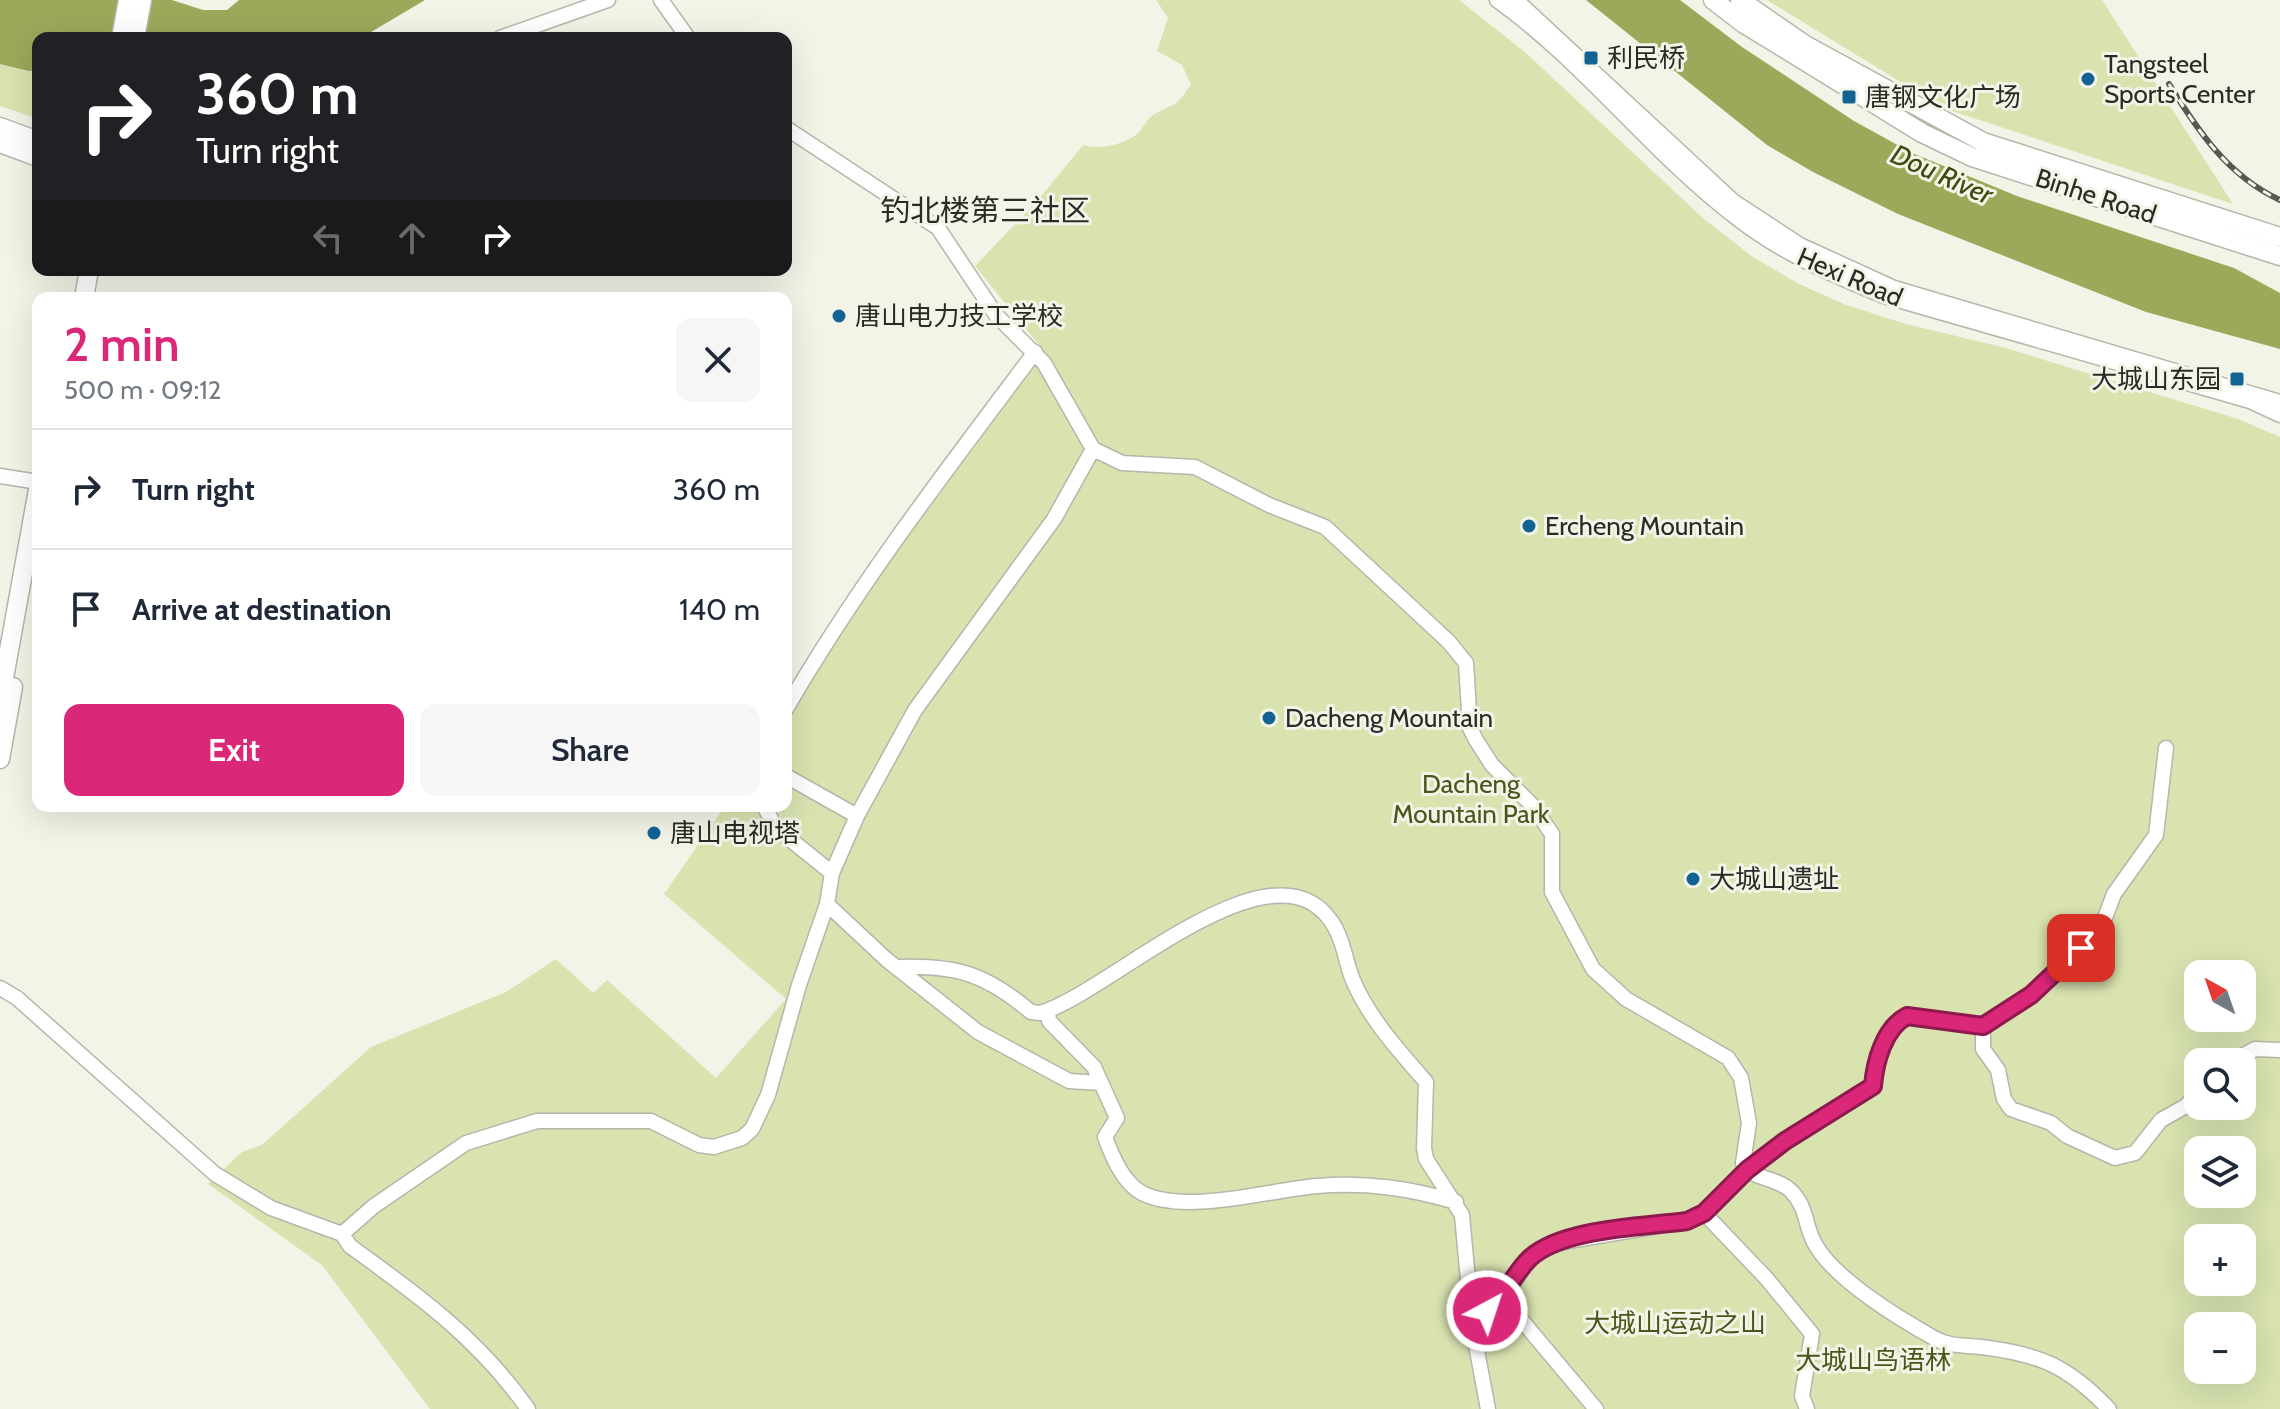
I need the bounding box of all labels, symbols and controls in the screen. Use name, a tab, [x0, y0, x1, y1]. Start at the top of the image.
place label: 利民桥	[1607, 42, 1685, 74]
place label: Tangsteel Sports Center	[2104, 48, 2256, 110]
marker: 利民桥	[1582, 49, 1600, 67]
text: 360 m	[196, 60, 358, 128]
icon: right	[64, 64, 168, 168]
marker: Tangsteel Sports Center	[2079, 70, 2097, 88]
place label: 唐钢文化广场	[1865, 81, 2021, 113]
marker: 唐钢文化广场	[1840, 88, 1858, 106]
text: Turn right	[196, 128, 339, 172]
water label: Dou River	[1886, 137, 1999, 212]
street label: Binhe Road	[2032, 161, 2160, 231]
district label: 钓北楼第三社区	[880, 192, 1090, 229]
icon: left	[306, 216, 350, 260]
icon: ahead	[390, 216, 434, 260]
icon: right	[474, 216, 518, 260]
street label: Hexi Road	[1793, 241, 1907, 313]
place label: 唐山电力技工学校	[855, 300, 1063, 332]
marker: 唐山电力技工学校	[830, 307, 848, 325]
text: 2 min	[64, 315, 180, 373]
button: close	[676, 318, 760, 402]
place label: 大城山东园	[2091, 363, 2221, 395]
marker: 大城山东园	[2228, 370, 2246, 388]
text: 500 m · 09:12	[64, 374, 221, 406]
icon: right	[64, 467, 108, 511]
text: Turn right	[132, 471, 255, 508]
text: 360 m	[673, 471, 760, 508]
place label: Ercheng Mountain	[1545, 510, 1744, 542]
marker: Ercheng Mountain	[1520, 517, 1538, 535]
icon: arrive	[64, 587, 108, 631]
text: Arrive at destination	[132, 591, 392, 628]
text: 140 m	[679, 591, 760, 628]
place label: Dacheng Mountain	[1285, 702, 1493, 734]
button: Exit	[64, 704, 404, 796]
button: Share	[420, 704, 760, 796]
marker: Dacheng Mountain	[1260, 709, 1278, 727]
park label: Dacheng Mountain Park	[1392, 768, 1550, 830]
place label: 唐山电视塔	[670, 817, 800, 849]
marker: 唐山电视塔	[645, 824, 663, 842]
place label: 大城山遗址	[1709, 863, 1839, 895]
marker: 大城山遗址	[1684, 870, 1702, 888]
pin	[2047, 914, 2115, 982]
icon: arrive	[2059, 926, 2103, 970]
north arrow	[2184, 960, 2256, 1032]
map controls	[2184, 960, 2256, 1384]
button: search	[2184, 1048, 2256, 1120]
button: layers	[2184, 1136, 2256, 1208]
button: +	[2184, 1224, 2256, 1296]
position arrow	[1445, 1269, 1529, 1353]
park label: 大城山运动之山	[1584, 1307, 1766, 1339]
button: −	[2184, 1312, 2256, 1384]
park label: 大城山鸟语林	[1795, 1344, 1951, 1376]

